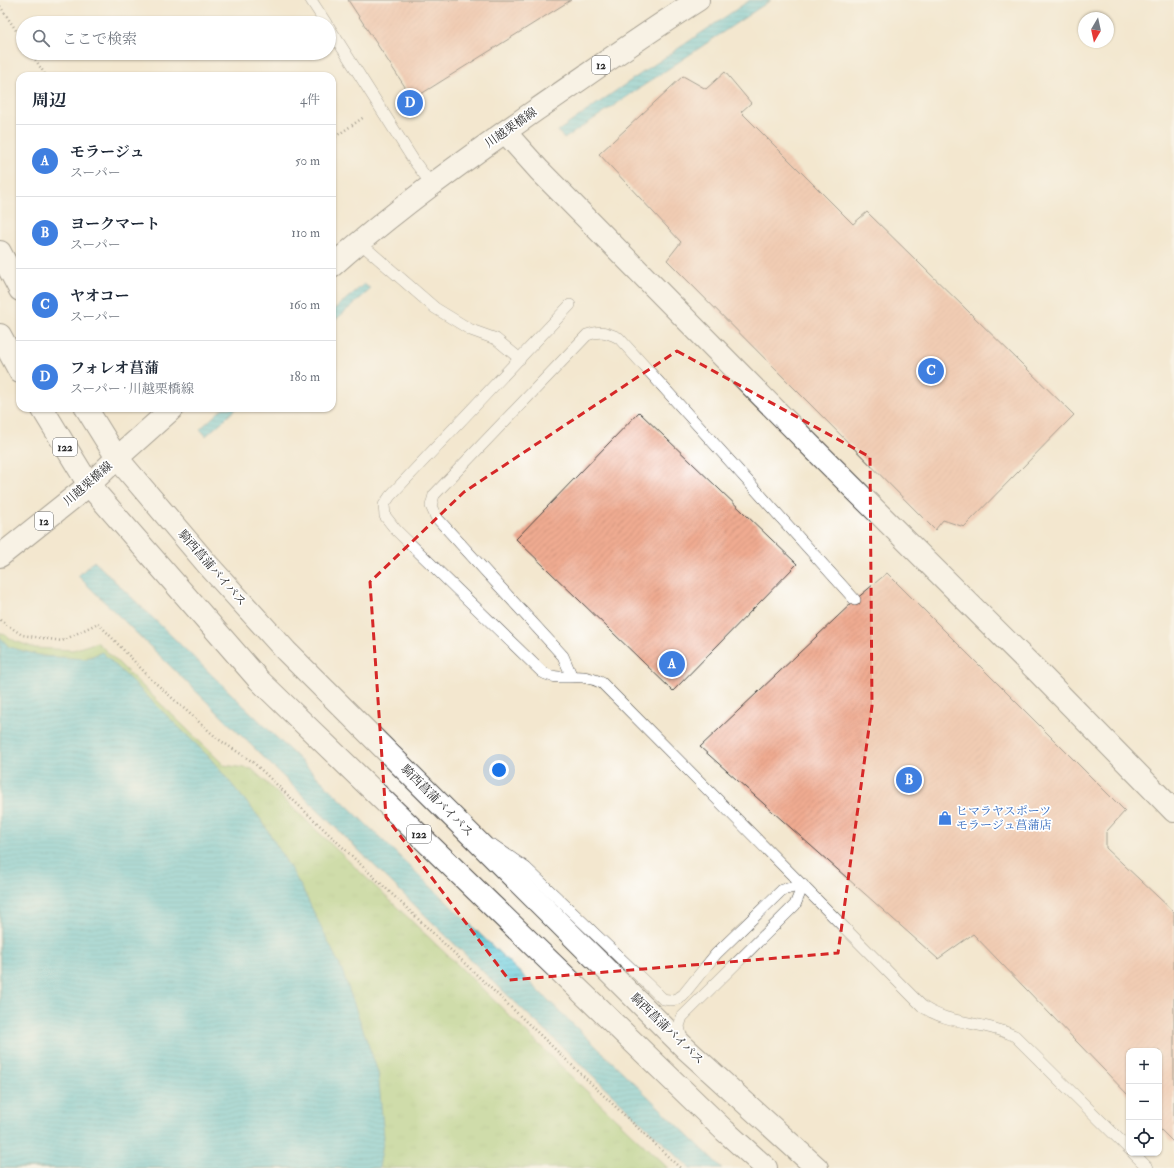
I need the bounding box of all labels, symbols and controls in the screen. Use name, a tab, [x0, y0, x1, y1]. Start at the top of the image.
north arrow	[1078, 12, 1114, 48]
search box	[16, 16, 336, 60]
icon: search	[30, 27, 52, 49]
text: ここで検索	[62, 30, 137, 49]
road number: 12	[592, 56, 610, 74]
pin: D	[397, 88, 423, 118]
text: 周辺	[32, 90, 66, 111]
text: 4件	[300, 92, 320, 108]
street label: 川越栗橋線	[482, 105, 540, 151]
text: モラージュ	[70, 143, 144, 162]
text: A	[41, 153, 49, 169]
text: 50 m	[295, 153, 320, 169]
text: スーパー	[70, 165, 121, 181]
text: ヨークマート	[70, 215, 160, 234]
text: B	[41, 225, 49, 241]
text: 110 m	[291, 225, 320, 241]
text: スーパー	[70, 237, 121, 253]
text: ヤオコー	[70, 287, 129, 306]
text: C	[40, 297, 50, 313]
text: 160 m	[289, 297, 320, 313]
text: スーパー	[70, 309, 121, 325]
pin: C	[918, 356, 944, 386]
text: フォレオ菖蒲	[70, 359, 159, 378]
text: D	[40, 369, 50, 385]
text: 180 m	[290, 369, 320, 385]
text: スーパー · 川越栗橋線	[70, 381, 194, 397]
road number: 122	[53, 438, 77, 456]
street label: 川越栗橋線	[60, 459, 116, 509]
road number: 12	[35, 512, 53, 530]
street label: 騎西菖蒲バイパス	[175, 527, 249, 609]
pin: A	[659, 649, 685, 679]
your location	[489, 760, 509, 780]
street label: 騎西菖蒲バイパス	[398, 762, 476, 840]
pin: B	[896, 765, 922, 795]
place label: ヒマラヤスポーツ モラージュ菖蒲店	[956, 804, 1052, 833]
shop icon: ヒマラヤスポーツ モラージュ菖蒲店	[937, 810, 953, 826]
road number: 122	[407, 825, 431, 843]
street label: 騎西菖蒲バイパス	[627, 990, 707, 1068]
map controls	[1126, 1048, 1162, 1156]
button: +	[1126, 1048, 1162, 1084]
button: −	[1126, 1084, 1162, 1120]
button: locate	[1126, 1120, 1162, 1156]

